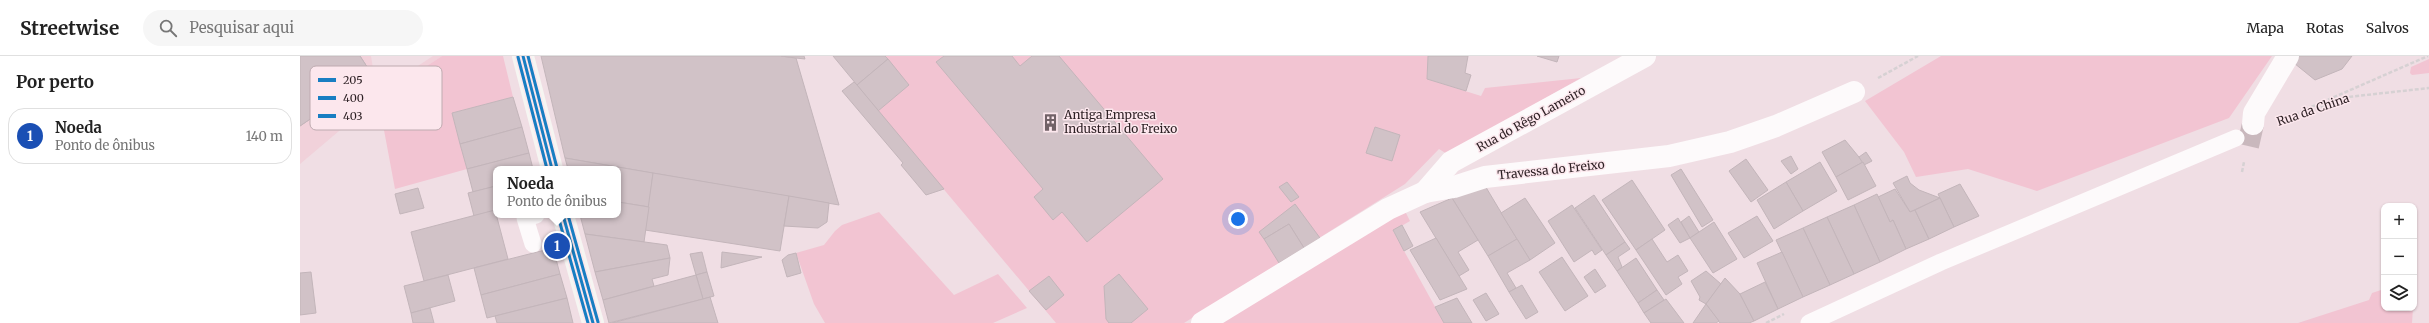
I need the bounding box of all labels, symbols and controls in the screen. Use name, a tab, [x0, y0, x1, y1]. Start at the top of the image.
search box	[143, 10, 423, 46]
text: Streetwise	[20, 16, 119, 40]
icon: search	[157, 17, 179, 39]
text: Pesquisar aqui	[189, 18, 294, 37]
text: Mapa	[2247, 19, 2284, 37]
text: Rotas	[2306, 19, 2344, 37]
text: Salvos	[2366, 19, 2409, 37]
legend	[310, 66, 442, 130]
text: Por perto	[16, 71, 94, 93]
text: 205	[343, 73, 363, 87]
street label: Rua do Rêgo Lameiro	[1474, 82, 1588, 155]
street label: Rua da China	[2275, 90, 2352, 129]
text: 400	[343, 91, 364, 105]
place label: Antiga Empresa Industrial do Freixo	[1063, 107, 1177, 136]
text: 403	[343, 109, 363, 123]
building icon: Antiga Empresa Industrial do Freixo	[1041, 112, 1061, 132]
text: Noeda	[55, 118, 102, 137]
text: 1	[27, 128, 33, 145]
text: 140 m	[246, 128, 283, 145]
text: Ponto de ônibus	[55, 137, 155, 154]
street label: Travessa do Freixo	[1497, 156, 1605, 183]
popup	[493, 166, 621, 218]
text: Noeda	[507, 174, 554, 193]
text: Ponto de ônibus	[507, 193, 607, 210]
map controls	[2381, 203, 2417, 311]
button: +	[2381, 203, 2417, 239]
your location	[1228, 209, 1248, 229]
pin: 1	[544, 231, 570, 261]
button: −	[2381, 239, 2417, 275]
button: layers	[2381, 275, 2417, 311]

